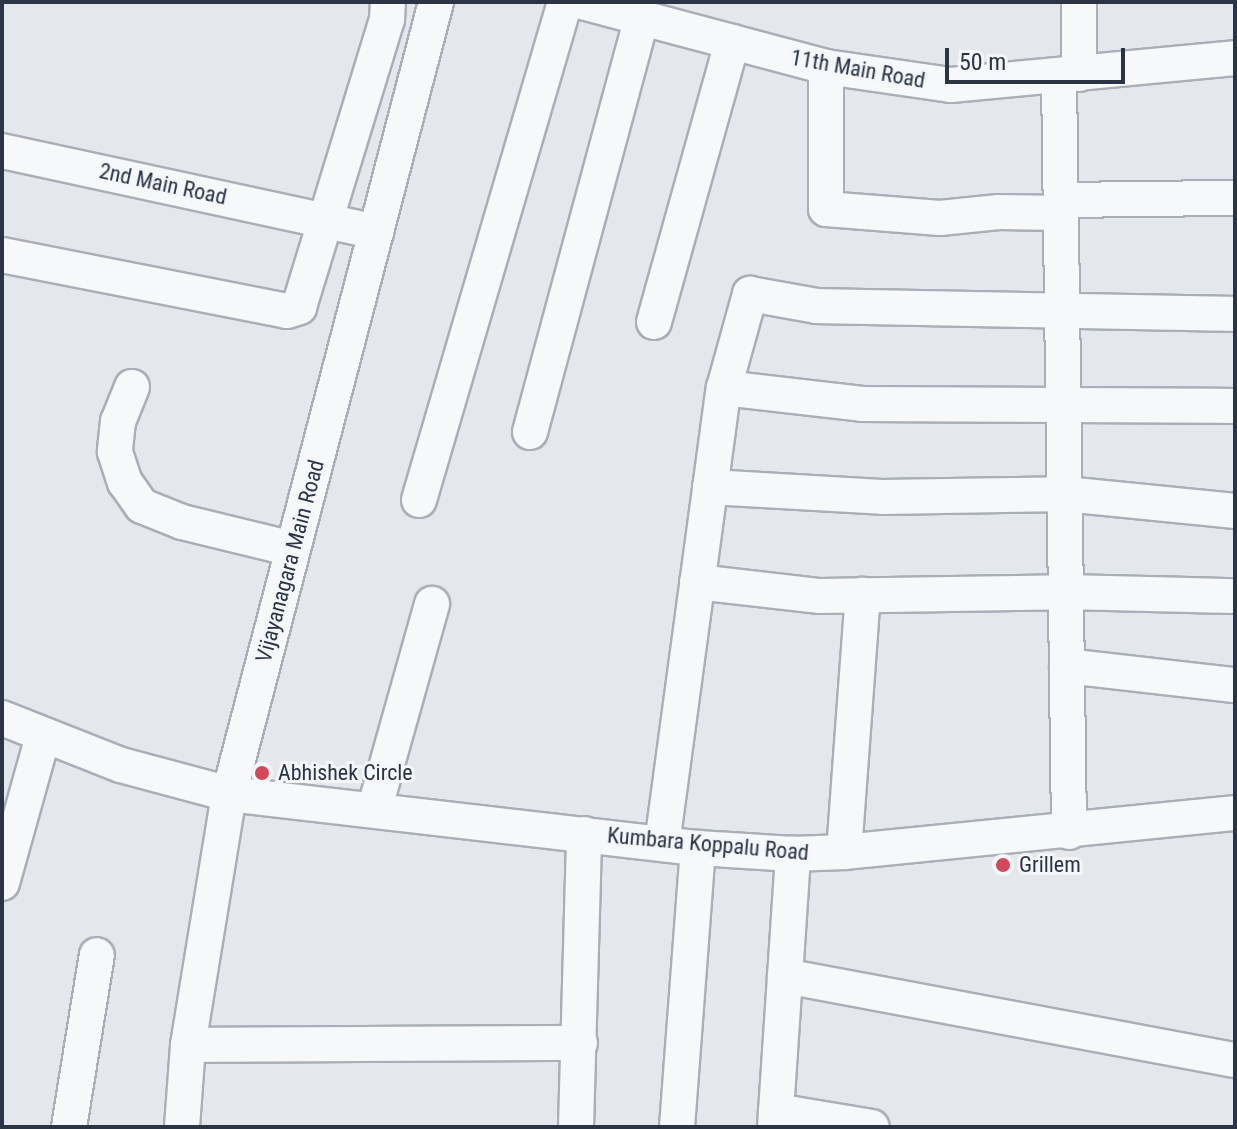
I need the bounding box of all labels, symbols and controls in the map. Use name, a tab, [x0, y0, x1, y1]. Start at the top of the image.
scale bar	[949, 32, 1129, 82]
street label: 11th Main Road	[789, 44, 927, 94]
text: 50 m	[959, 48, 1006, 76]
street label: 2nd Main Road	[97, 158, 229, 210]
street label: Vijayanagara Main Road	[250, 457, 330, 665]
place label: Abhishek Circle	[278, 760, 413, 786]
marker: Abhishek Circle	[253, 764, 271, 782]
street label: Kumbara Koppalu Road	[606, 822, 810, 866]
place label: Grillem	[1019, 852, 1081, 878]
marker: Grillem	[994, 856, 1012, 874]

